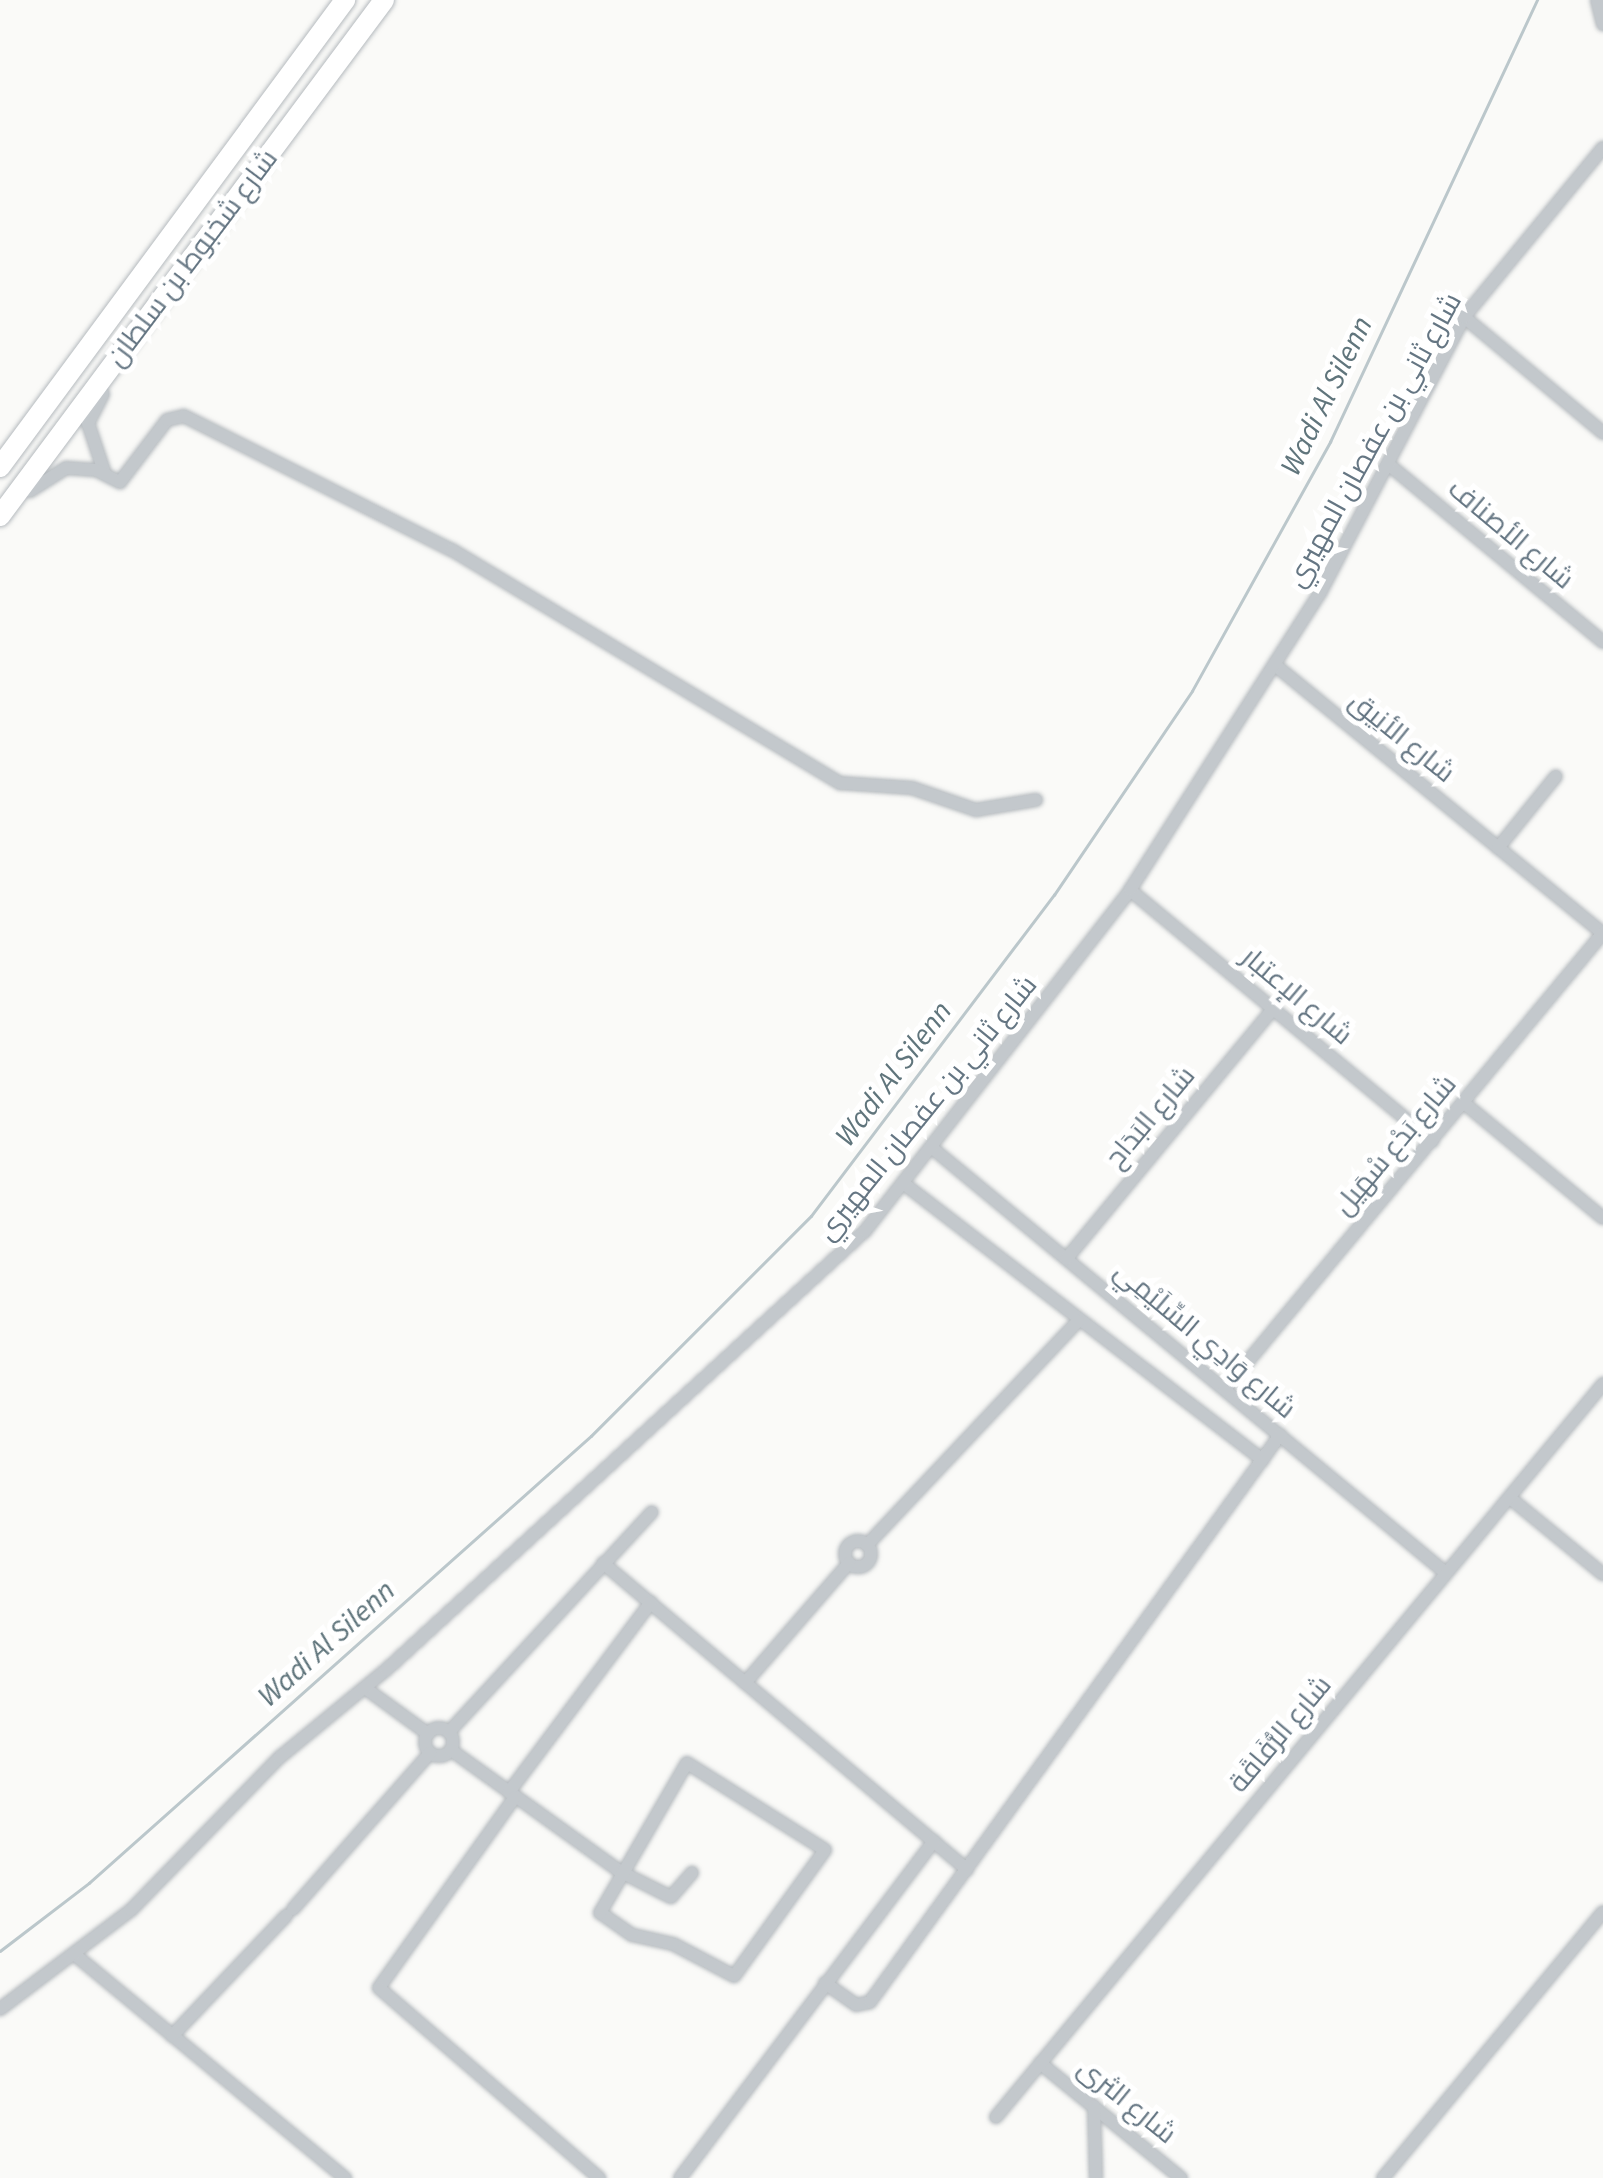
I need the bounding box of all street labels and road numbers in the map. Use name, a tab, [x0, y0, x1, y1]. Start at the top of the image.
street label: شارع شخبوط بن سلطان	[99, 143, 285, 373]
street label: شارع ثاني بن عفصان المهيري	[1279, 287, 1469, 593]
street label: شارع الأصناف	[1441, 472, 1581, 596]
street label: شارع الأنِيق	[1342, 684, 1462, 790]
street label: شارع الإعتبار	[1235, 940, 1359, 1052]
street label: شارع ثاني بن عفصان المهيري	[810, 969, 1044, 1247]
street label: شارع البَدَاح	[1098, 1059, 1202, 1175]
street label: شارع بَدْع سْهَيل	[1327, 1068, 1463, 1222]
street label: شارع وَادِي السِّلَيْمِي	[1107, 1254, 1303, 1426]
street label: شارع الرُّفَاقَة	[1222, 1669, 1338, 1799]
street label: شارع الثرى	[1071, 2051, 1183, 2151]

